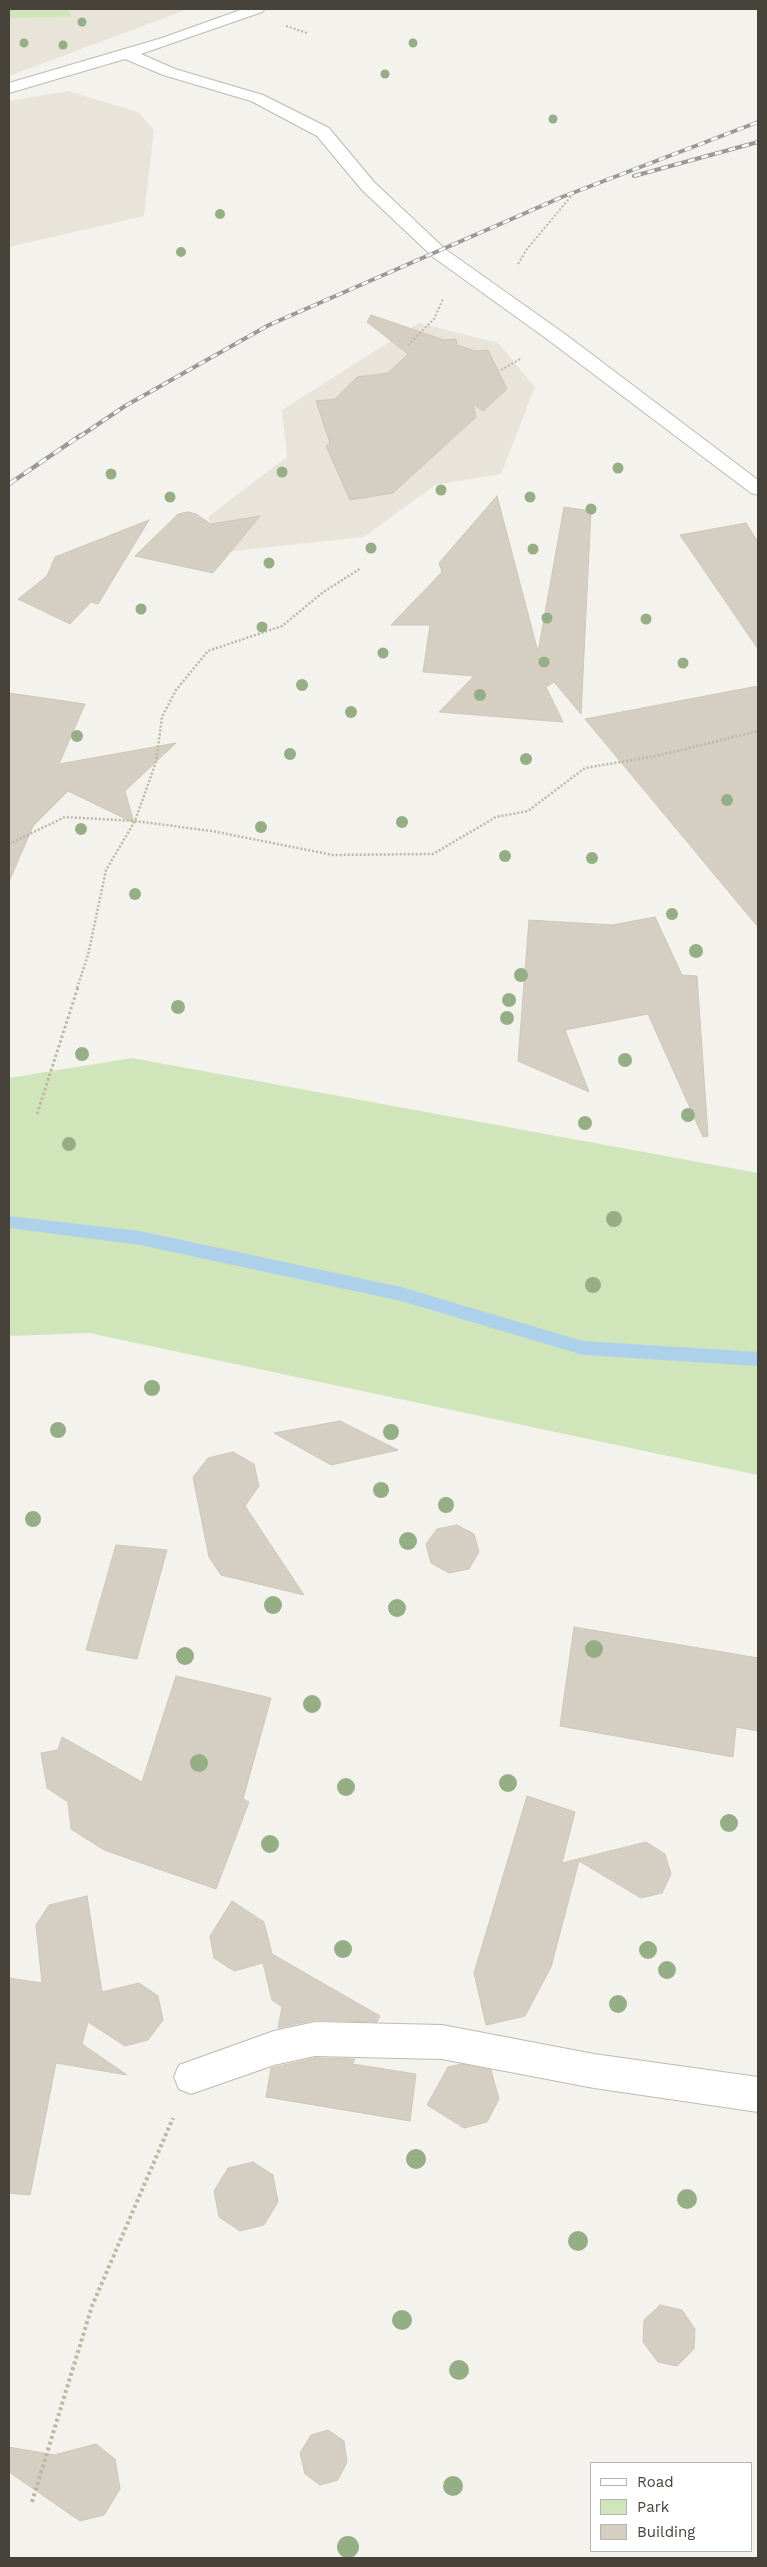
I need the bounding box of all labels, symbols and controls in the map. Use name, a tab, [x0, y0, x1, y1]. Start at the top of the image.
legend	[590, 2462, 752, 2552]
text: Road	[637, 2473, 674, 2491]
text: Park	[637, 2498, 669, 2516]
text: Building	[637, 2523, 695, 2541]

